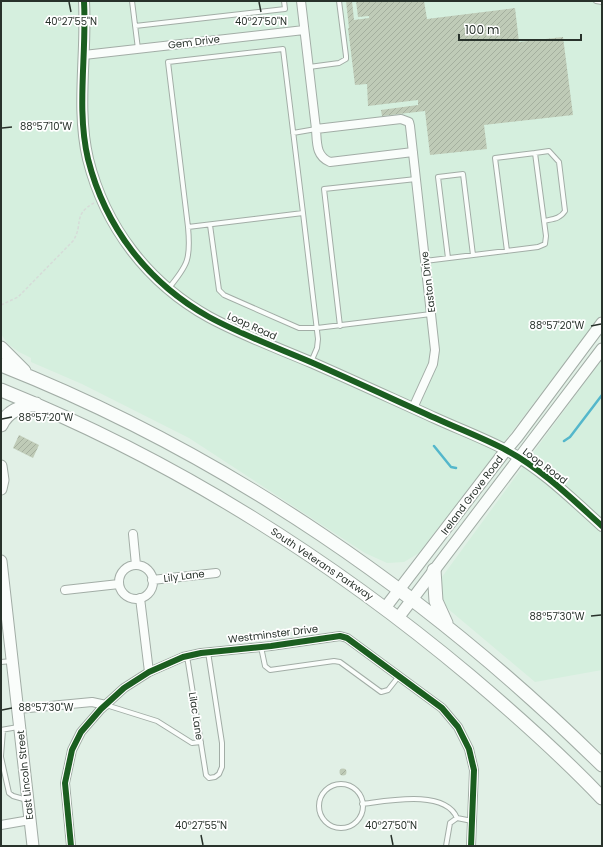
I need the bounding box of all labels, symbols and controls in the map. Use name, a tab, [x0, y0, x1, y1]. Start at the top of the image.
text: 40°27'55"N	[45, 14, 97, 29]
text: 40°27'50"N	[235, 14, 287, 29]
scale bar	[459, 16, 581, 42]
text: 100 m	[465, 21, 499, 38]
street label: Gem Drive	[167, 31, 221, 53]
text: 88°57'10"W	[20, 119, 72, 134]
street label: Easton Drive	[417, 251, 439, 313]
street label: Loop Road	[225, 308, 279, 344]
text: 88°57'20"W	[530, 318, 585, 333]
text: 88°57'20"W	[19, 410, 74, 425]
street label: Loop Road	[519, 444, 571, 488]
street label: Ireland Grove Road	[437, 452, 507, 538]
street label: South Veterans Parkway	[268, 524, 377, 604]
street label: Lily Lane	[163, 566, 205, 586]
text: 88°57'30"W	[530, 609, 585, 624]
street label: Westminster Drive	[227, 621, 319, 647]
street label: Lilac Lane	[185, 691, 207, 741]
text: 88°57'30"W	[19, 700, 74, 715]
street label: East Lincoln Street	[13, 729, 37, 820]
text: 40°27'55"N	[175, 818, 227, 833]
text: 40°27'50"N	[365, 818, 417, 833]

